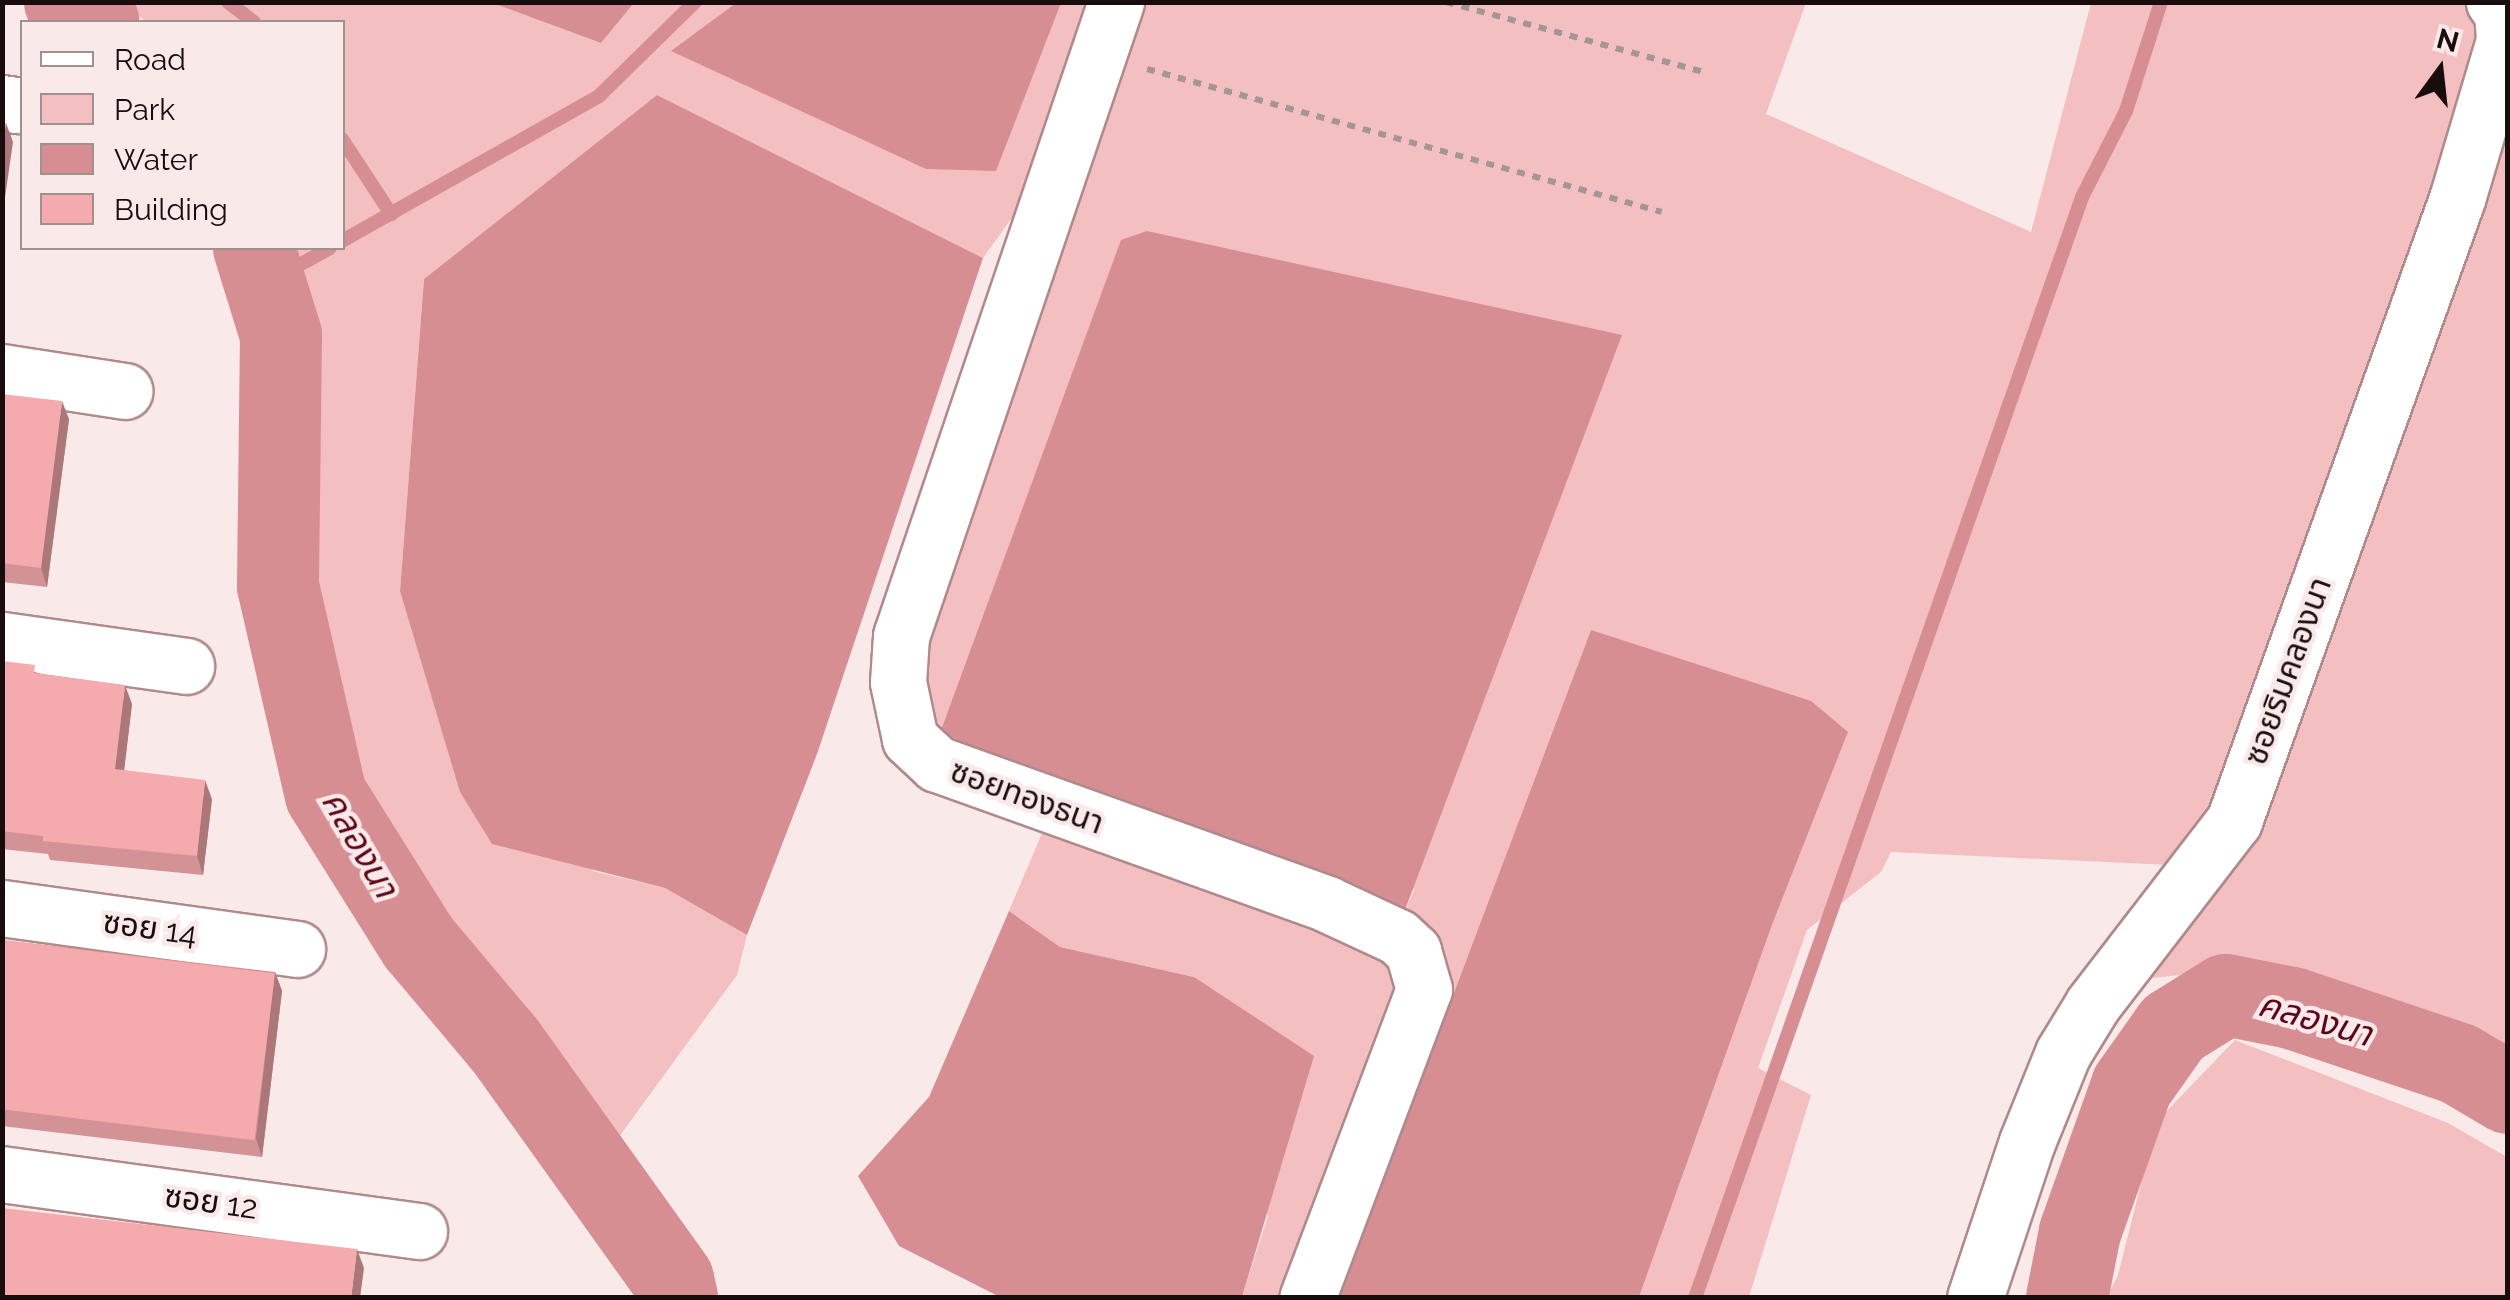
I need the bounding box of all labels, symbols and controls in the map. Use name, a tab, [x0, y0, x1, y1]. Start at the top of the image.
legend	[20, 20, 345, 250]
north arrow	[2390, 20, 2490, 120]
text: N	[2433, 22, 2462, 59]
text: Road	[114, 42, 186, 77]
text: Park	[114, 92, 175, 127]
text: Water	[114, 142, 198, 177]
text: Building	[114, 192, 228, 227]
street label: ซอยริมคลองนา	[2236, 572, 2340, 770]
street label: ซอยทองธนา	[945, 752, 1109, 842]
water label: คลองนา	[313, 783, 407, 905]
street label: ซอย 14	[101, 902, 199, 954]
water label: คลองนา	[2253, 983, 2377, 1055]
street label: ซอย 12	[162, 1176, 260, 1228]

